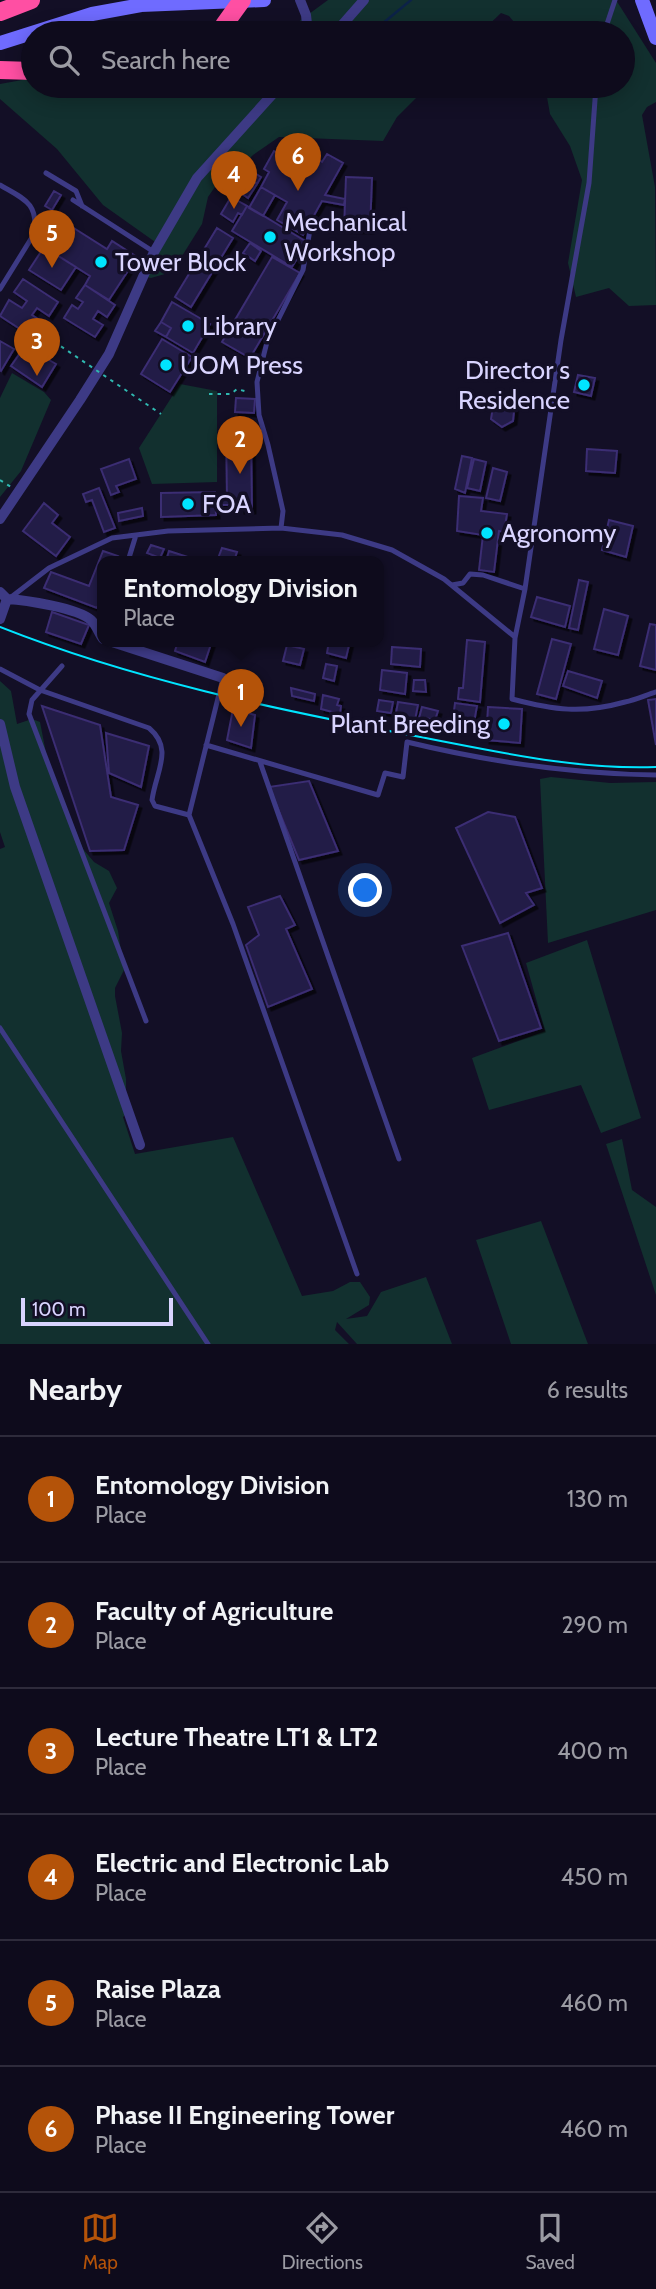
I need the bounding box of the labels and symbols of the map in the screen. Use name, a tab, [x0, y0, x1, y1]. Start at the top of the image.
pin: 6	[275, 133, 321, 191]
pin: 4	[211, 151, 257, 209]
place label: Mechanical Workshop	[284, 206, 407, 268]
pin: 5	[29, 210, 75, 268]
marker: Mechanical Workshop	[262, 229, 278, 245]
place label: Tower Block	[115, 246, 247, 278]
marker: Tower Block	[93, 254, 109, 270]
place label: Library	[202, 310, 277, 342]
pin: 3	[14, 318, 60, 376]
marker: Library	[180, 318, 196, 334]
place label: UOM Press	[180, 349, 303, 381]
place label: Director s Residence	[458, 354, 570, 416]
marker: UOM Press	[158, 357, 174, 373]
marker: Director s Residence	[576, 377, 592, 393]
pin: 2	[217, 416, 263, 474]
place label: FOA	[202, 488, 251, 520]
marker: FOA	[180, 496, 196, 512]
place label: Agronomy	[501, 517, 616, 549]
marker: Agronomy	[479, 525, 495, 541]
pin: 1	[218, 669, 264, 727]
place label: Plant Breeding	[330, 708, 491, 740]
marker: Plant Breeding	[496, 716, 512, 732]
your location	[348, 873, 382, 907]
scale bar	[21, 1295, 173, 1327]

